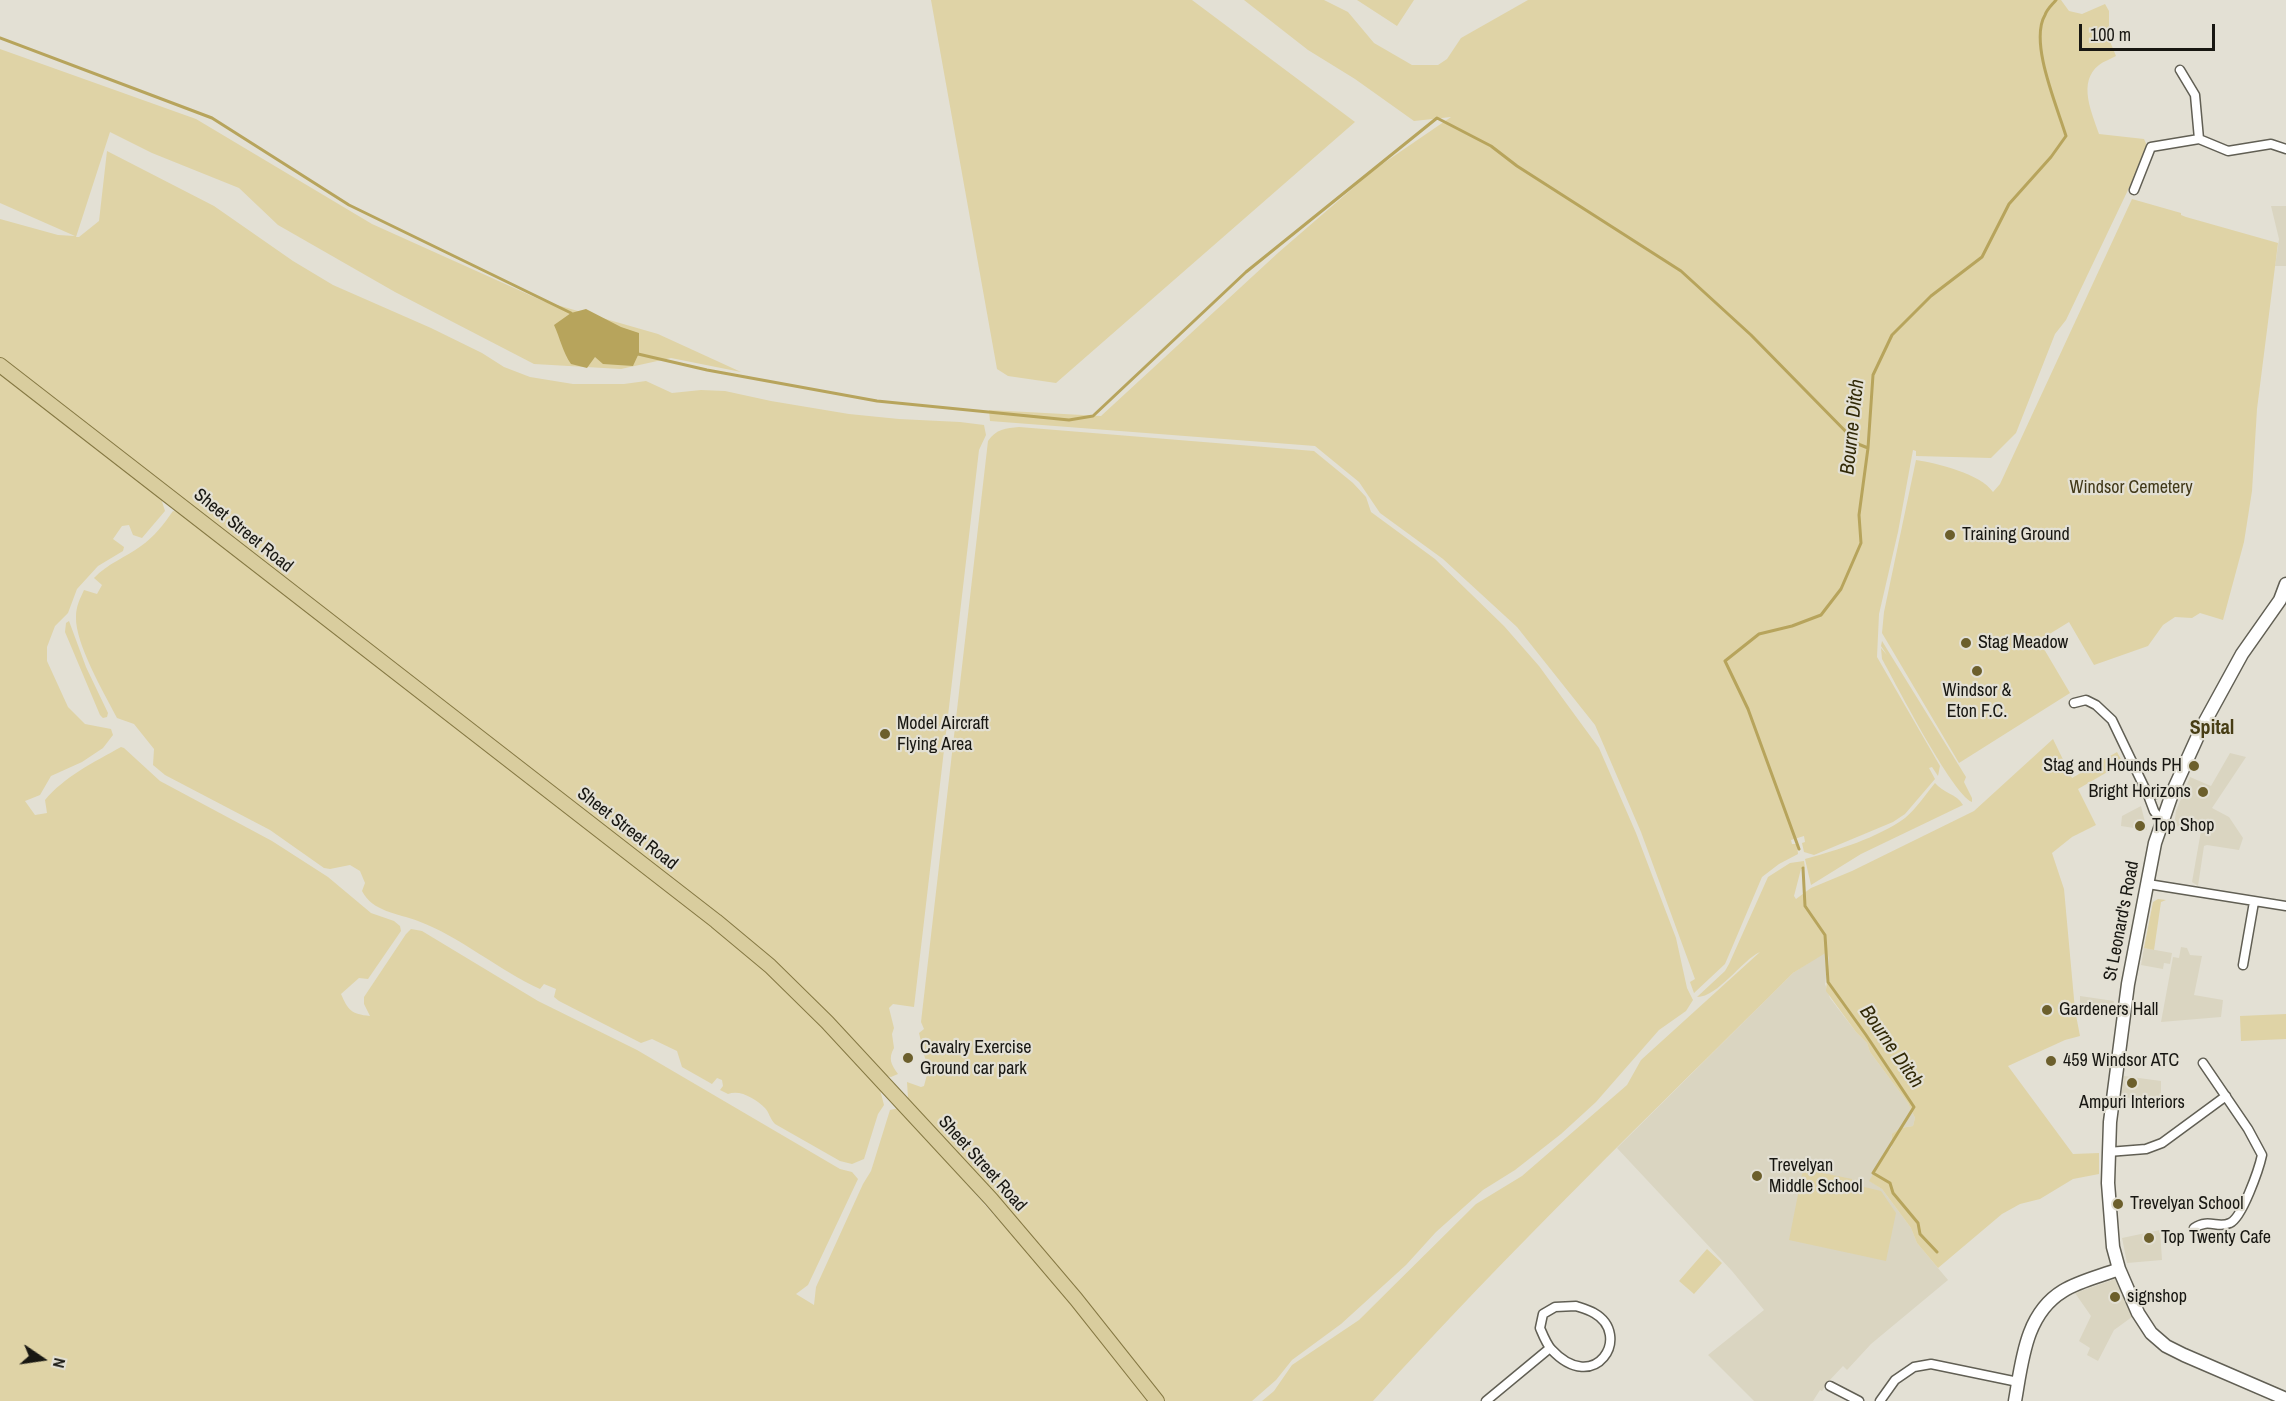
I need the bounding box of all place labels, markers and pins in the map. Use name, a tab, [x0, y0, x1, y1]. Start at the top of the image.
place label: Training Ground	[1962, 524, 2070, 546]
marker: Training Ground	[1943, 528, 1957, 542]
place label: Stag Meadow	[1978, 632, 2068, 654]
marker: Stag Meadow	[1959, 636, 1973, 650]
marker: Windsor & Eton F.C.	[1970, 664, 1984, 678]
place label: Windsor & Eton F.C.	[1943, 680, 2011, 722]
place label: Model Aircraft Flying Area	[897, 713, 989, 756]
marker: Model Aircraft Flying Area	[878, 727, 892, 741]
place label: Stag and Hounds PH	[2043, 755, 2182, 777]
marker: Stag and Hounds PH	[2187, 759, 2201, 773]
place label: Bright Horizons	[2088, 781, 2191, 803]
marker: Bright Horizons	[2196, 785, 2210, 799]
place label: Top Shop	[2152, 815, 2214, 837]
marker: Top Shop	[2133, 819, 2147, 833]
place label: Gardeners Hall	[2059, 999, 2158, 1021]
marker: Gardeners Hall	[2040, 1003, 2054, 1017]
place label: Cavalry Exercise Ground car park	[920, 1037, 1032, 1080]
place label: 459 Windsor ATC	[2063, 1050, 2179, 1072]
marker: Cavalry Exercise Ground car park	[901, 1051, 915, 1065]
marker: 459 Windsor ATC	[2044, 1054, 2058, 1068]
marker: Ampuri Interiors	[2125, 1076, 2139, 1090]
place label: Ampuri Interiors	[2079, 1092, 2185, 1114]
place label: Trevelyan Middle School	[1769, 1155, 1863, 1198]
marker: Trevelyan Middle School	[1750, 1169, 1764, 1183]
place label: Trevelyan School	[2130, 1193, 2243, 1215]
marker: Trevelyan School	[2111, 1197, 2125, 1211]
place label: Top Twenty Cafe	[2161, 1227, 2271, 1249]
marker: Top Twenty Cafe	[2142, 1231, 2156, 1245]
place label: signshop	[2127, 1286, 2187, 1308]
marker: signshop	[2108, 1290, 2122, 1304]

